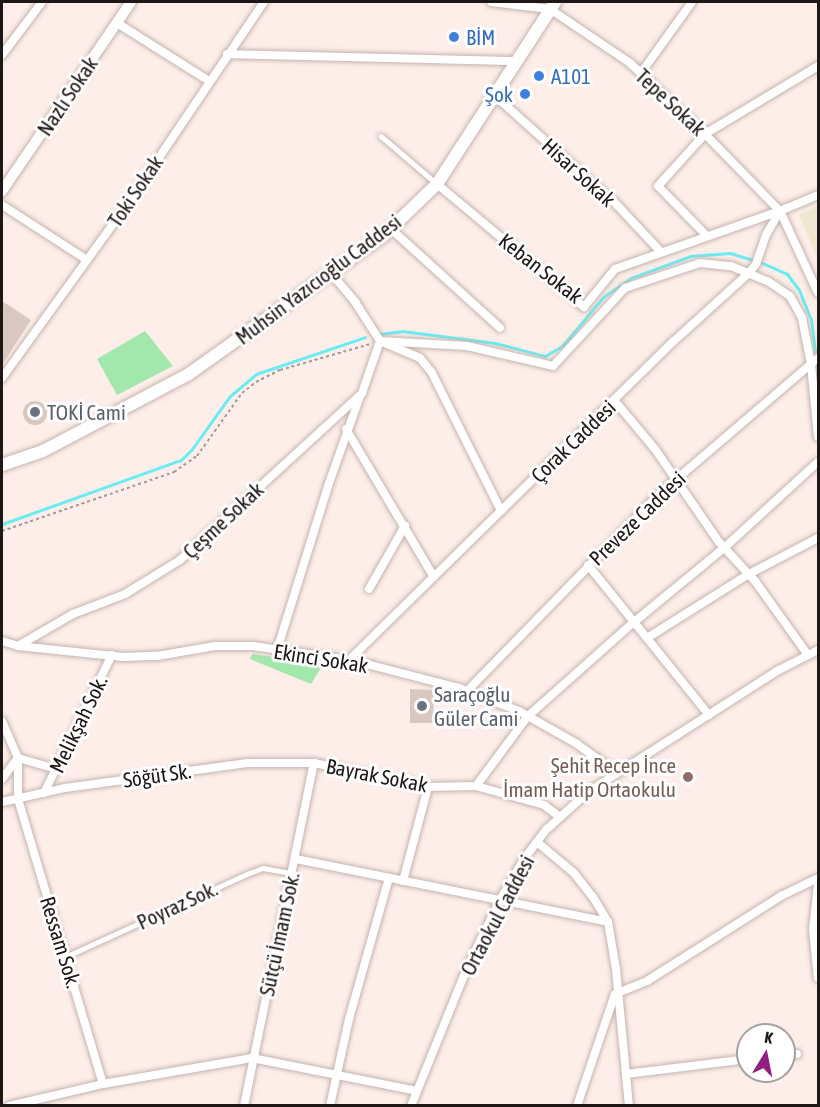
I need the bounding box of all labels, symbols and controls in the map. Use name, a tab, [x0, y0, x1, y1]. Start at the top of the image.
place label: BİM	[466, 24, 495, 50]
marker: BİM	[447, 30, 461, 44]
street label: Nazlı Sokak	[31, 52, 103, 140]
place label: A101	[551, 63, 591, 89]
street label: Tepe Sokak	[631, 63, 711, 141]
marker: A101	[532, 69, 546, 83]
place label: Şok	[485, 81, 513, 107]
marker: Şok	[518, 87, 532, 101]
street label: Hisar Sokak	[537, 132, 621, 212]
street label: Toki Sokak	[102, 150, 168, 232]
street label: Muhsin Yazıcıoğlu Caddesi	[230, 208, 406, 350]
street label: Keban Sokak	[494, 228, 588, 308]
street label: Çorak Caddesi	[525, 394, 621, 488]
place label: TOKİ Cami	[47, 399, 126, 425]
marker: TOKİ Cami	[28, 405, 42, 419]
street label: Preveze Caddesi	[583, 466, 691, 570]
street label: Çeşme Sokak	[178, 476, 268, 564]
street label: Ekinci Sokak	[272, 638, 370, 678]
street label: Melikşah Sok.	[44, 671, 112, 777]
place label: Saraçoğlu Güler Cami	[434, 681, 518, 731]
marker: Saraçoğlu Güler Cami	[415, 699, 429, 713]
place label: Şehit Recep İnce İmam Hatip Ortaokulu	[503, 752, 676, 802]
street label: Bayrak Sokak	[324, 753, 430, 797]
street label: Söğüt Sk.	[121, 758, 193, 792]
marker: Şehit Recep İnce İmam Hatip Ortaokulu	[681, 770, 695, 784]
street label: Ortaokul Caddesi	[455, 851, 539, 979]
street label: Sütçü İmam Sok.	[254, 870, 304, 998]
street label: Poyraz Sok.	[133, 875, 221, 935]
street label: Ressam Sok.	[35, 893, 87, 991]
north arrow	[736, 1023, 796, 1083]
text: K	[763, 1028, 774, 1047]

